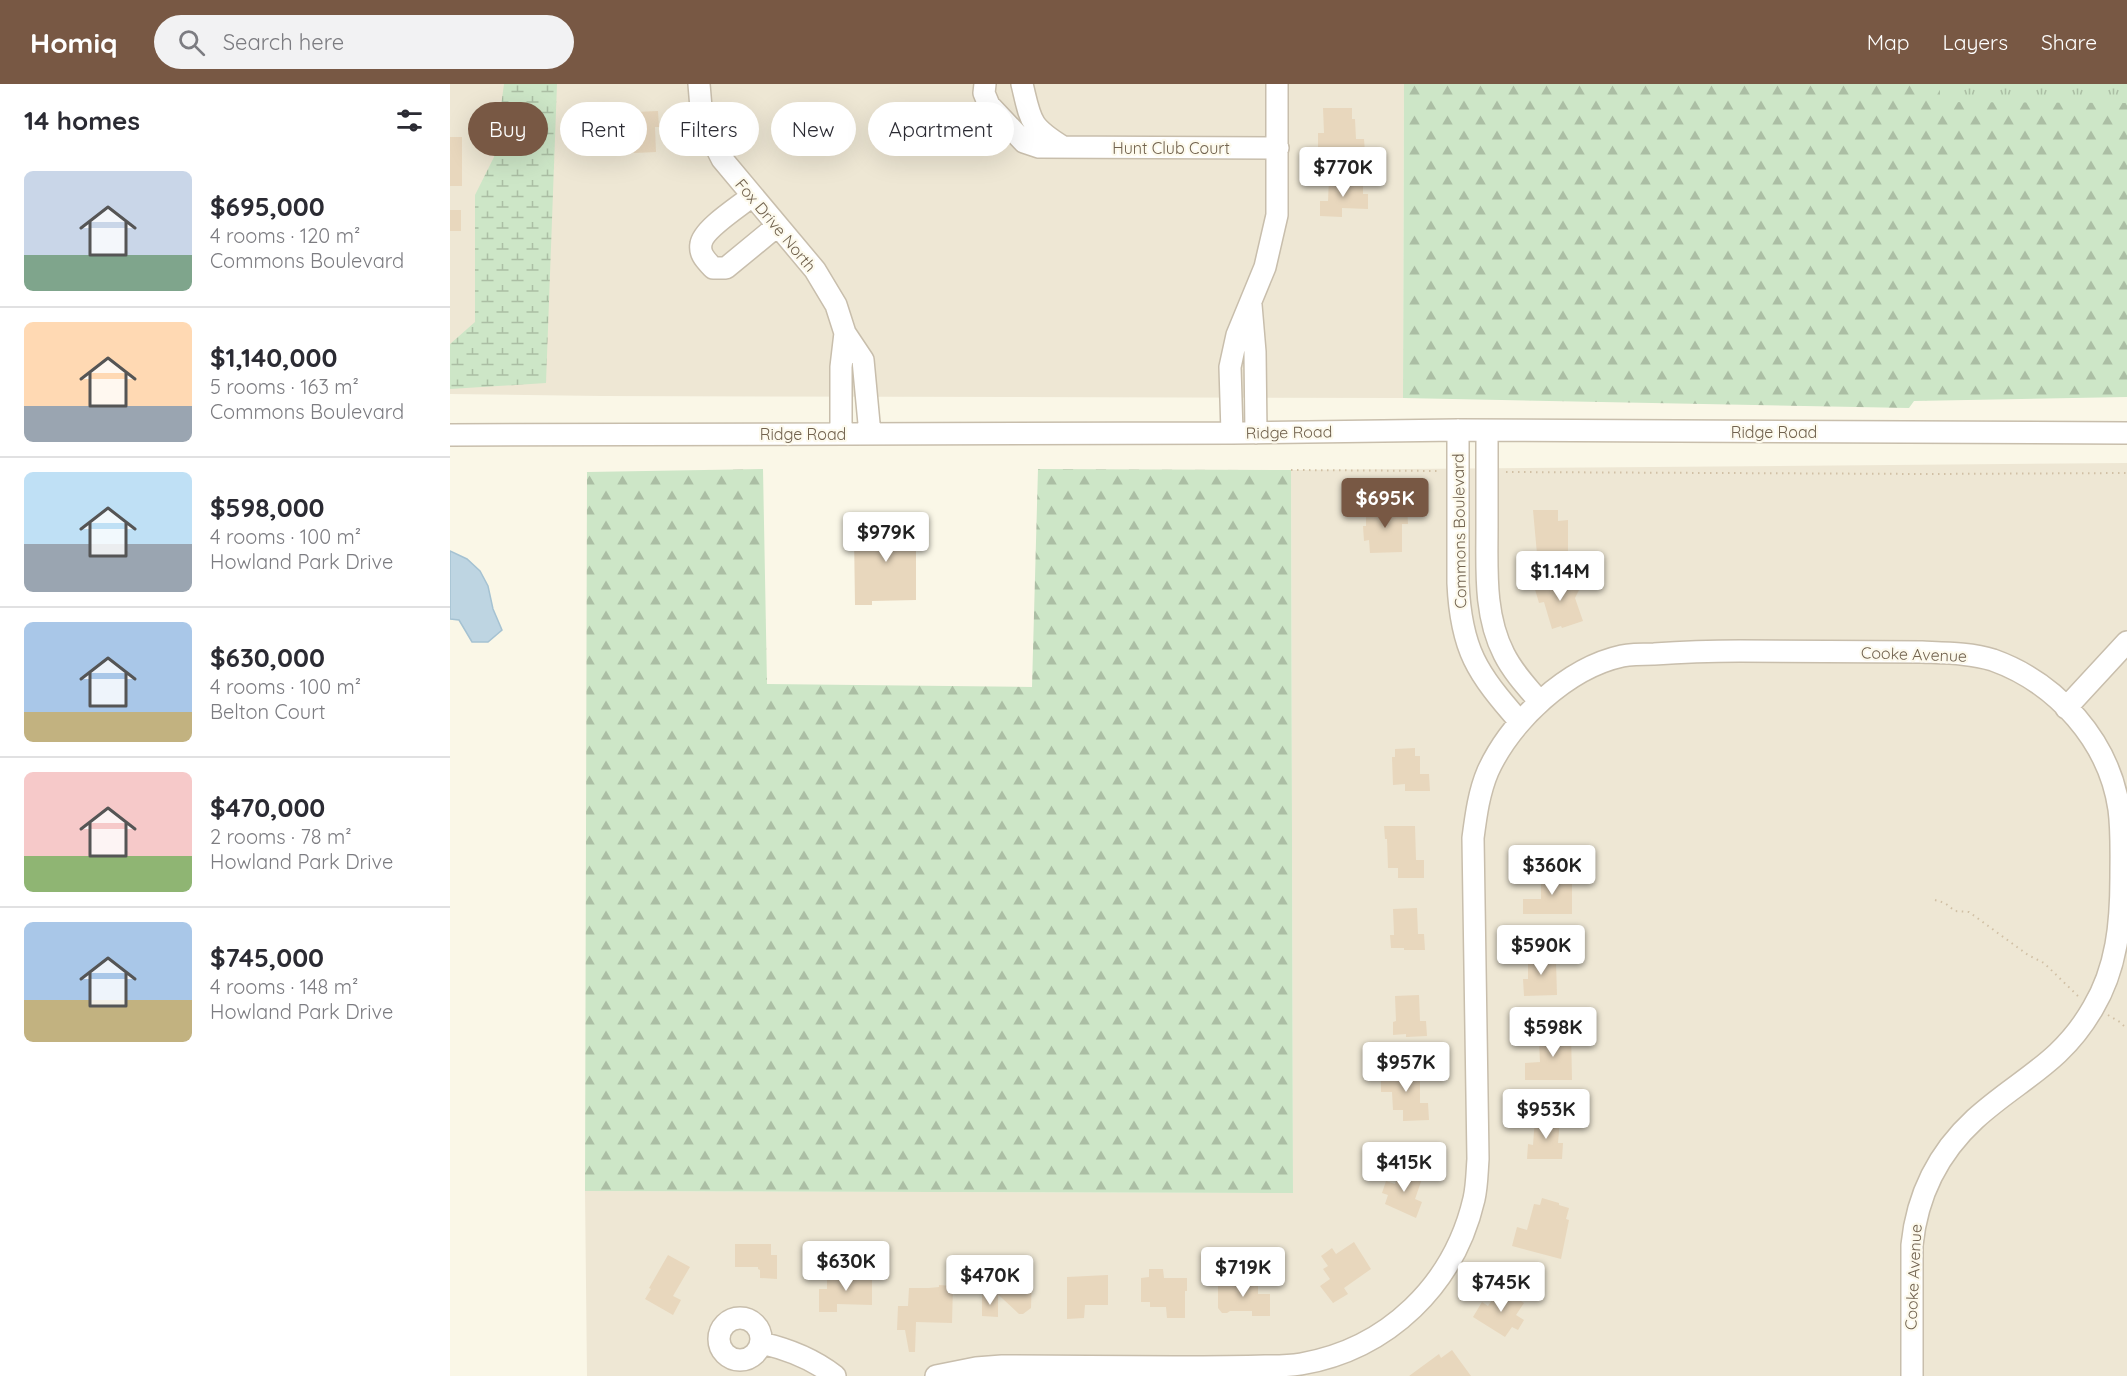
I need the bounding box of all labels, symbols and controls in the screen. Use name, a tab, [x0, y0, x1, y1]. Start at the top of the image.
search box	[154, 15, 574, 69]
text: Homiq	[30, 25, 118, 60]
icon: search	[175, 26, 208, 59]
text: Search here	[223, 28, 344, 56]
text: Map	[1867, 29, 1910, 55]
text: Layers	[1943, 29, 2008, 55]
text: Share	[2041, 29, 2097, 55]
chip: Buy	[468, 102, 548, 156]
chip: Rent	[560, 102, 647, 156]
chip: Filters	[659, 102, 759, 156]
chip: New	[771, 102, 856, 156]
chip: Apartment	[868, 102, 1014, 156]
text: 14 homes	[24, 104, 140, 137]
icon: filters	[393, 104, 426, 137]
street label: Hunt Club Court	[1112, 138, 1230, 158]
pin: $770K	[1301, 147, 1385, 198]
text: $770K	[1313, 154, 1373, 179]
street label: Fox Drive North	[731, 174, 821, 276]
text: $695,000	[210, 190, 325, 223]
icon: home	[72, 195, 144, 267]
text: 4 rooms · 120 m²	[210, 223, 360, 248]
text: Commons Boulevard	[210, 248, 404, 273]
text: $1,140,000	[210, 341, 337, 374]
icon: home	[72, 346, 144, 418]
text: 5 rooms · 163 m²	[210, 374, 359, 399]
text: Commons Boulevard	[210, 399, 404, 424]
street label: Ridge Road	[1246, 421, 1332, 443]
street label: Ridge Road	[1731, 422, 1817, 442]
street label: Ridge Road	[760, 424, 846, 444]
street label: Commons Boulevard	[1448, 453, 1470, 609]
pin: $695K	[1343, 478, 1427, 529]
text: $695K	[1356, 485, 1414, 510]
text: $598,000	[210, 491, 325, 524]
icon: home	[72, 496, 144, 568]
pin: $979K	[844, 512, 928, 563]
text: $979K	[857, 519, 915, 544]
text: 4 rooms · 100 m²	[210, 524, 361, 549]
text: Howland Park Drive	[210, 549, 393, 574]
pin: $1.14M	[1511, 551, 1609, 602]
text: $1.14M	[1530, 558, 1590, 583]
text: $630,000	[210, 641, 325, 674]
street label: Cooke Avenue	[1861, 642, 1967, 666]
icon: home	[72, 646, 144, 718]
text: 4 rooms · 100 m²	[210, 674, 361, 699]
text: Belton Court	[210, 699, 326, 724]
text: $470,000	[210, 791, 325, 824]
icon: home	[72, 796, 144, 868]
text: 2 rooms · 78 m²	[210, 824, 352, 849]
pin: $360K	[1510, 845, 1594, 896]
text: Howland Park Drive	[210, 849, 393, 874]
text: $360K	[1522, 852, 1582, 877]
pin: $590K	[1499, 925, 1583, 976]
text: $590K	[1511, 932, 1571, 957]
text: $745,000	[210, 941, 324, 974]
icon: home	[72, 946, 144, 1018]
text: 4 rooms · 148 m²	[210, 974, 358, 999]
text: Howland Park Drive	[210, 999, 393, 1024]
pin: $598K	[1511, 1007, 1595, 1058]
text: $598K	[1524, 1014, 1582, 1039]
pin: $957K	[1364, 1042, 1448, 1093]
text: $957K	[1377, 1049, 1435, 1074]
pin: $953K	[1504, 1089, 1588, 1140]
text: $953K	[1517, 1096, 1575, 1121]
pin: $415K	[1362, 1142, 1446, 1193]
text: $415K	[1376, 1149, 1432, 1174]
street label: Cooke Avenue	[1900, 1223, 1926, 1331]
pin: $630K	[804, 1241, 888, 1292]
pin: $719K	[1201, 1247, 1285, 1298]
text: $630K	[816, 1248, 876, 1273]
text: $719K	[1215, 1254, 1271, 1279]
pin: $470K	[948, 1255, 1032, 1306]
text: $470K	[960, 1262, 1020, 1287]
pin: $745K	[1459, 1262, 1543, 1313]
text: $745K	[1472, 1269, 1530, 1294]

